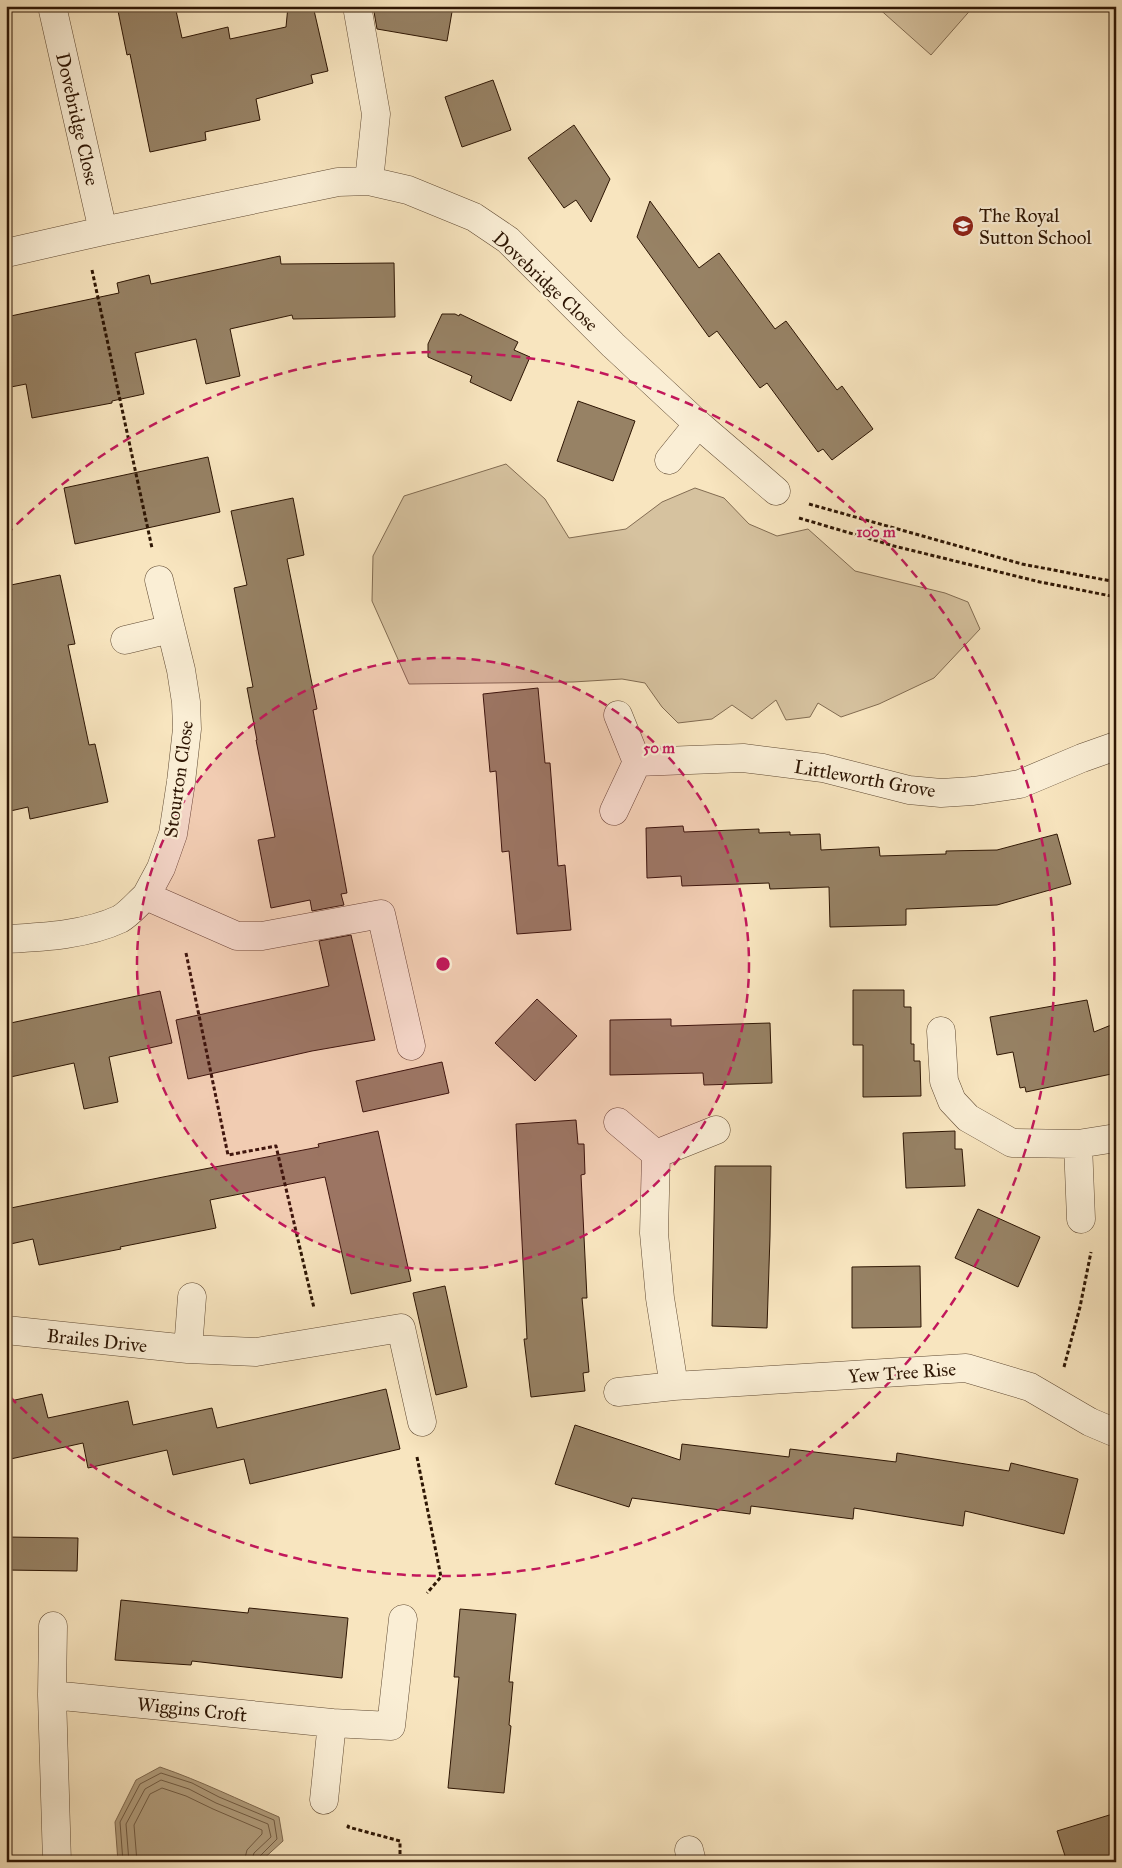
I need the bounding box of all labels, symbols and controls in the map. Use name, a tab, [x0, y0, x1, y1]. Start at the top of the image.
street label: Dovebridge Close	[50, 50, 104, 188]
place label: The Royal Sutton School	[979, 204, 1092, 249]
school or university icon: The Royal Sutton School	[951, 214, 975, 238]
street label: Dovebridge Close	[487, 227, 603, 337]
text: 100 m	[856, 523, 896, 541]
street label: Stourton Close	[159, 719, 198, 839]
text: 50 m	[643, 739, 675, 757]
street label: Littleworth Grove	[792, 755, 938, 802]
centre of rings	[434, 955, 452, 973]
street label: Brailes Drive	[46, 1324, 148, 1357]
street label: Yew Tree Rise	[847, 1357, 957, 1388]
street label: Wiggins Croft	[136, 1692, 248, 1728]

